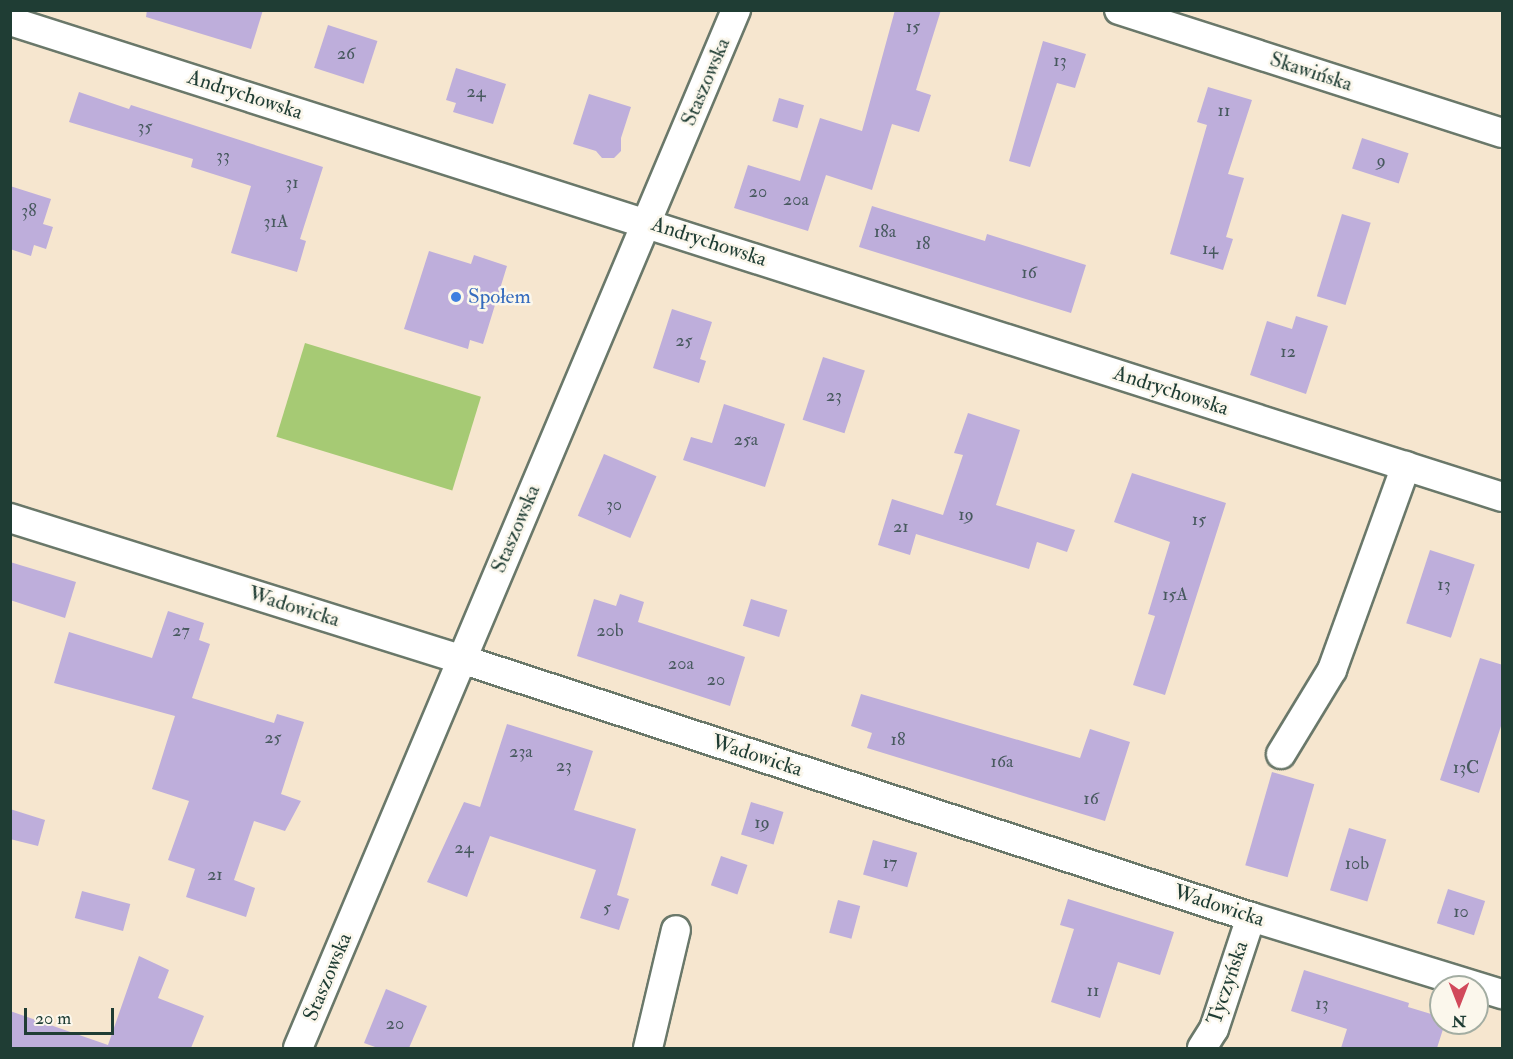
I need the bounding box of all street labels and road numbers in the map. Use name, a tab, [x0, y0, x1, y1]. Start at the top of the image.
street label: Staszowska	[676, 34, 736, 130]
street label: Skawińska	[1267, 47, 1355, 97]
street label: Andrychowska	[184, 65, 306, 125]
street label: Andrychowska	[648, 212, 770, 272]
street label: Andrychowska	[1110, 361, 1232, 421]
street label: Staszowska	[486, 481, 546, 577]
street label: Wadowicka	[245, 581, 343, 633]
street label: Wadowicka	[708, 730, 806, 782]
street label: Wadowicka	[1170, 880, 1268, 932]
street label: Staszowska	[298, 929, 358, 1025]
street label: Tyczyńska	[1202, 938, 1254, 1028]

